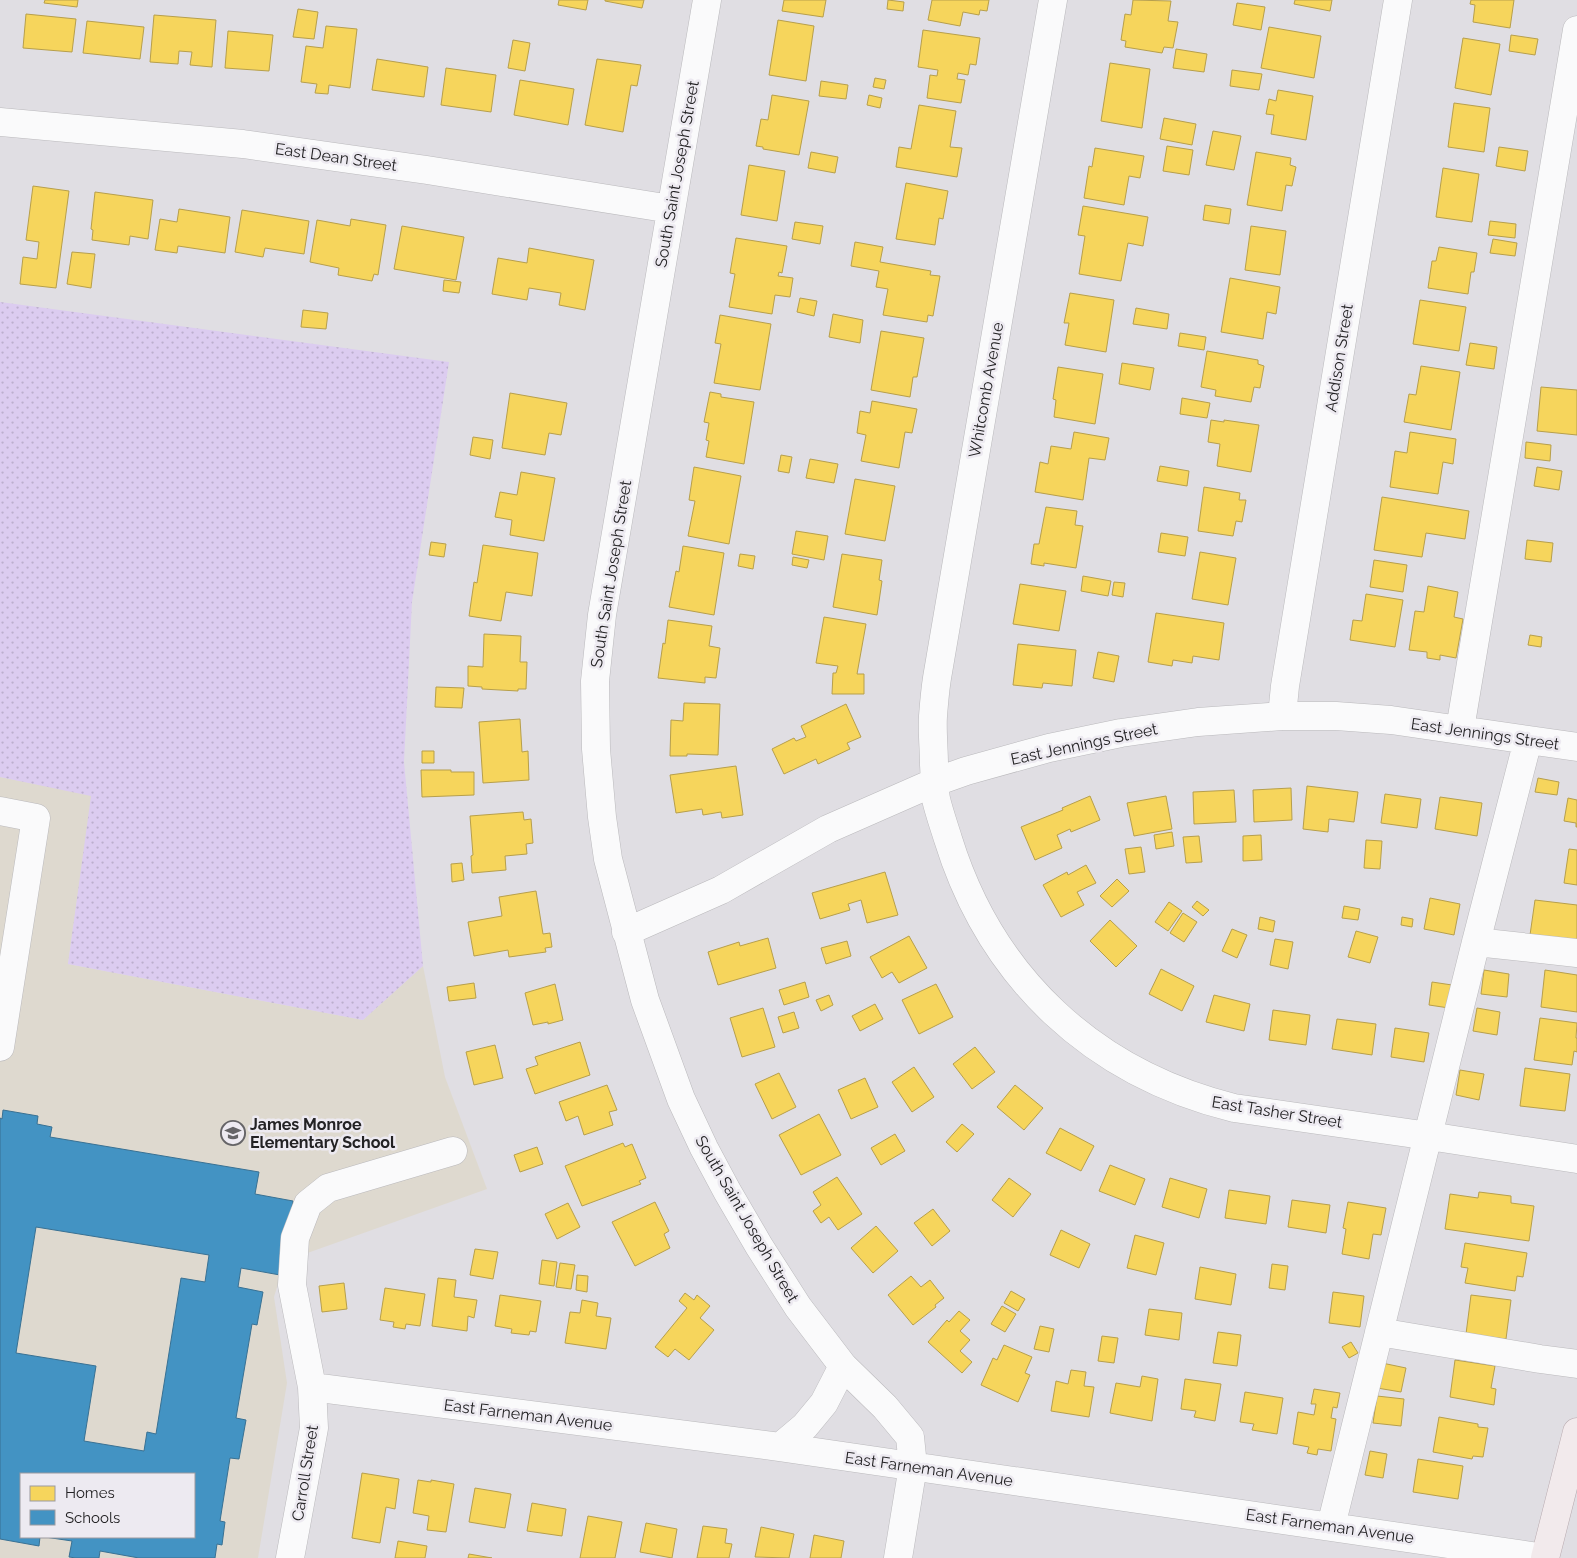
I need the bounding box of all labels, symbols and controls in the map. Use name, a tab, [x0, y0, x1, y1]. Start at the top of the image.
street label: South Saint Joseph Street	[651, 78, 703, 269]
street label: East Dean Street	[274, 139, 399, 175]
street label: Addison Street	[1321, 302, 1357, 413]
street label: Whitcomb Avenue	[965, 321, 1007, 459]
street label: South Saint Joseph Street	[587, 478, 635, 669]
street label: East Jennings Street	[1410, 714, 1561, 754]
street label: East Jennings Street	[1009, 719, 1160, 769]
street label: East Tasher Street	[1210, 1092, 1344, 1132]
place label: James Monroe Elementary School	[250, 1115, 396, 1152]
school or university icon: James Monroe Elementary School	[220, 1120, 246, 1146]
street label: South Saint Joseph Street	[691, 1132, 803, 1306]
street label: East Farneman Avenue	[443, 1395, 613, 1435]
street label: Carroll Street	[288, 1423, 322, 1522]
street label: East Farneman Avenue	[844, 1448, 1014, 1490]
legend	[20, 1473, 195, 1538]
text: Homes	[65, 1484, 115, 1502]
street label: East Farneman Avenue	[1245, 1505, 1415, 1547]
text: Schools	[65, 1509, 120, 1527]

